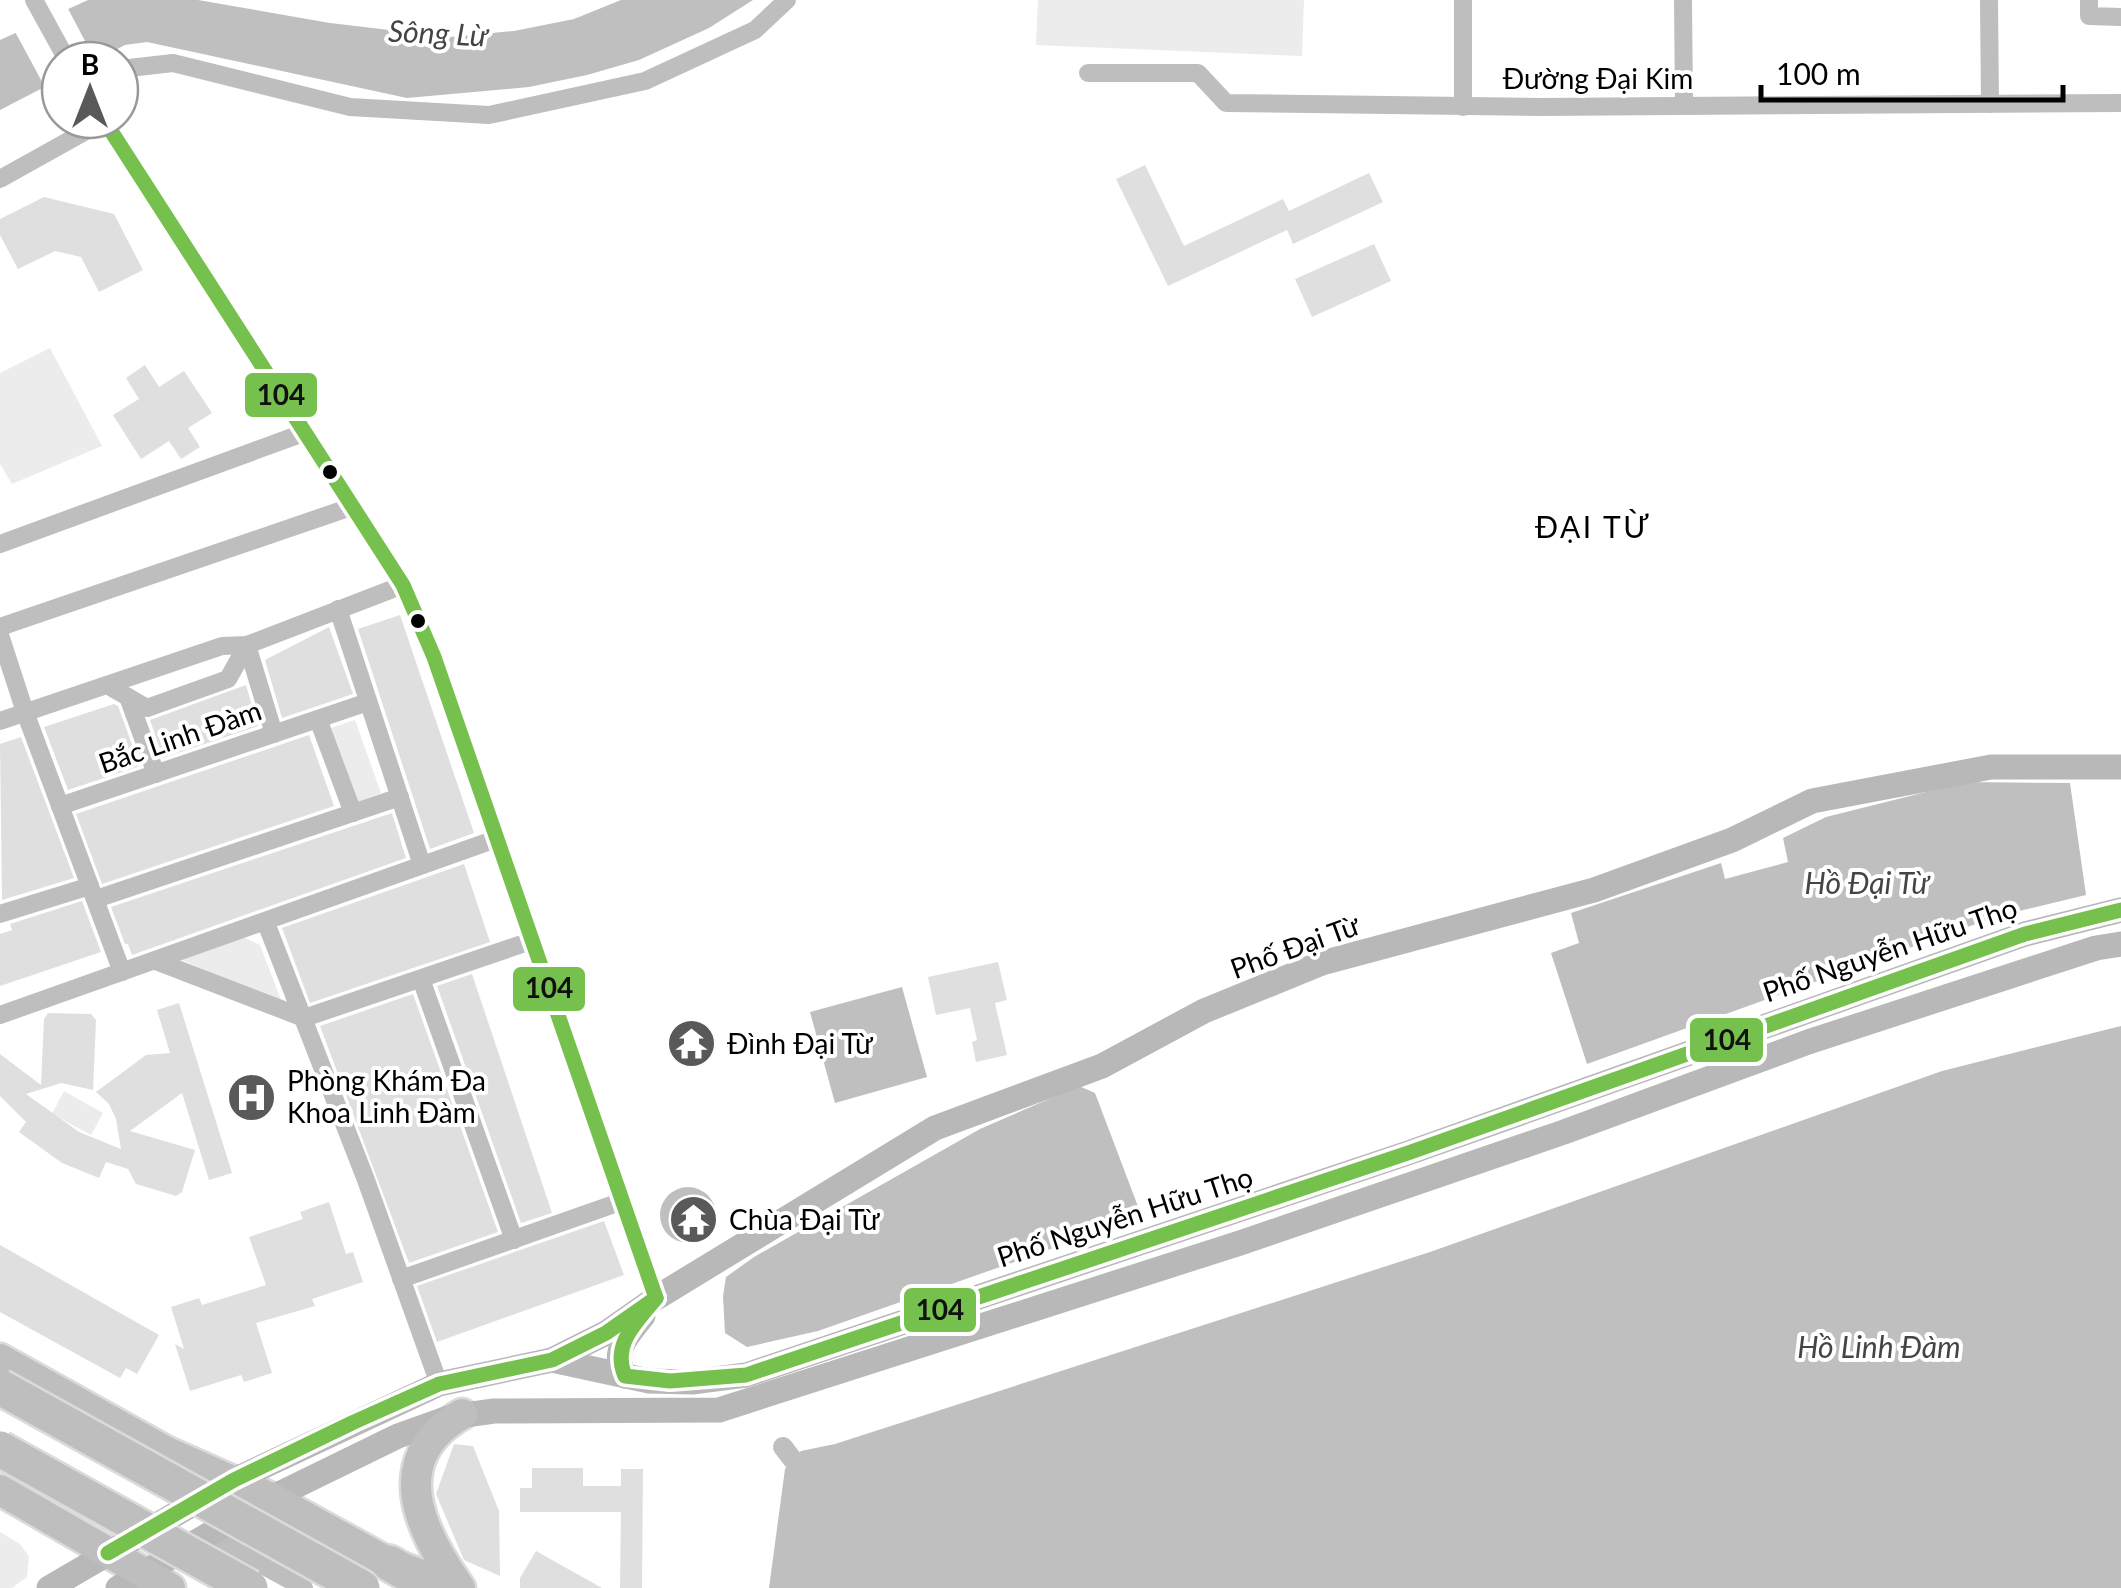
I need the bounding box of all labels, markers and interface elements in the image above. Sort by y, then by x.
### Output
water label: Sông Lừ [387,11,491,53]
north arrow [40,40,140,140]
scale bar [1761,40,2064,102]
text: B [81,47,99,81]
text: 100 m [1776,55,1861,91]
street label: Đường Đại Kim [1503,61,1693,95]
line badge: 104 [243,371,319,419]
text: 104 [257,377,305,411]
unlabelled marker [320,462,340,482]
district label: ĐẠI TỪ [1535,508,1651,544]
unlabelled marker [408,611,428,631]
street label: Bắc Linh Đàm [94,692,266,780]
water label: Hồ Đại Từ [1805,864,1931,900]
street label: Phố Nguyễn Hữu Thọ [1758,890,2021,1009]
street label: Phố Đại Từ [1225,907,1365,985]
line badge: 104 [511,965,587,1013]
text: 104 [525,970,573,1004]
line badge: 104 [1688,1016,1765,1064]
temple icon: Đình Đại Từ [666,1018,718,1070]
text: 104 [1703,1022,1751,1056]
place label: Đình Đại Từ [727,1026,874,1060]
place label: Phòng Khám Đa Khoa Linh Đàm [287,1063,486,1129]
hospital icon: Phòng Khám Đa Khoa Linh Đàm [226,1071,278,1123]
street label: Phố Nguyễn Hữu Thọ [993,1159,1257,1273]
temple icon: Chùa Đại Từ [668,1194,720,1246]
place label: Chùa Đại Từ [729,1202,881,1236]
line badge: 104 [902,1286,978,1334]
text: 104 [916,1292,964,1326]
water label: Hồ Linh Đàm [1797,1328,1961,1364]

